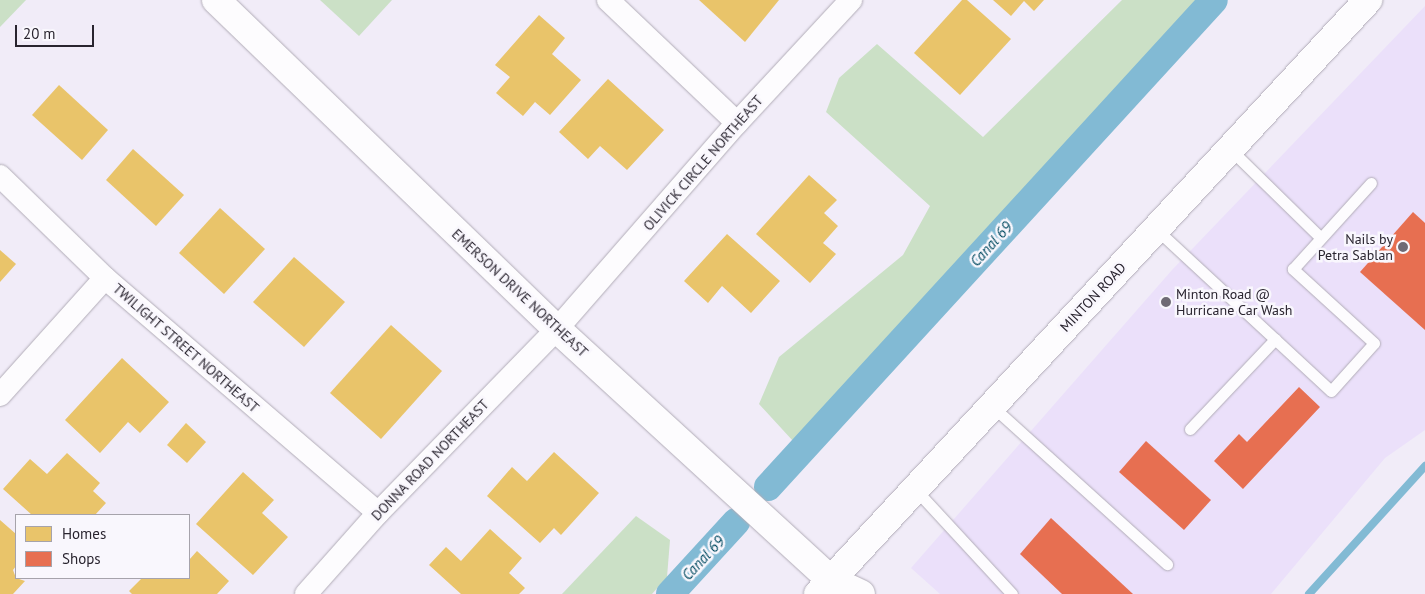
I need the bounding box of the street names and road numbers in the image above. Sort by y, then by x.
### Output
street label: OLIVICK CIRCLE NORTHEAST [640,92,766,234]
street label: EMERSON DRIVE NORTHEAST [448,226,592,360]
street label: MINTON ROAD [1057,259,1129,335]
street label: TWILIGHT STREET NORTHEAST [109,280,263,416]
street label: DONNA ROAD NORTHEAST [368,396,492,524]

